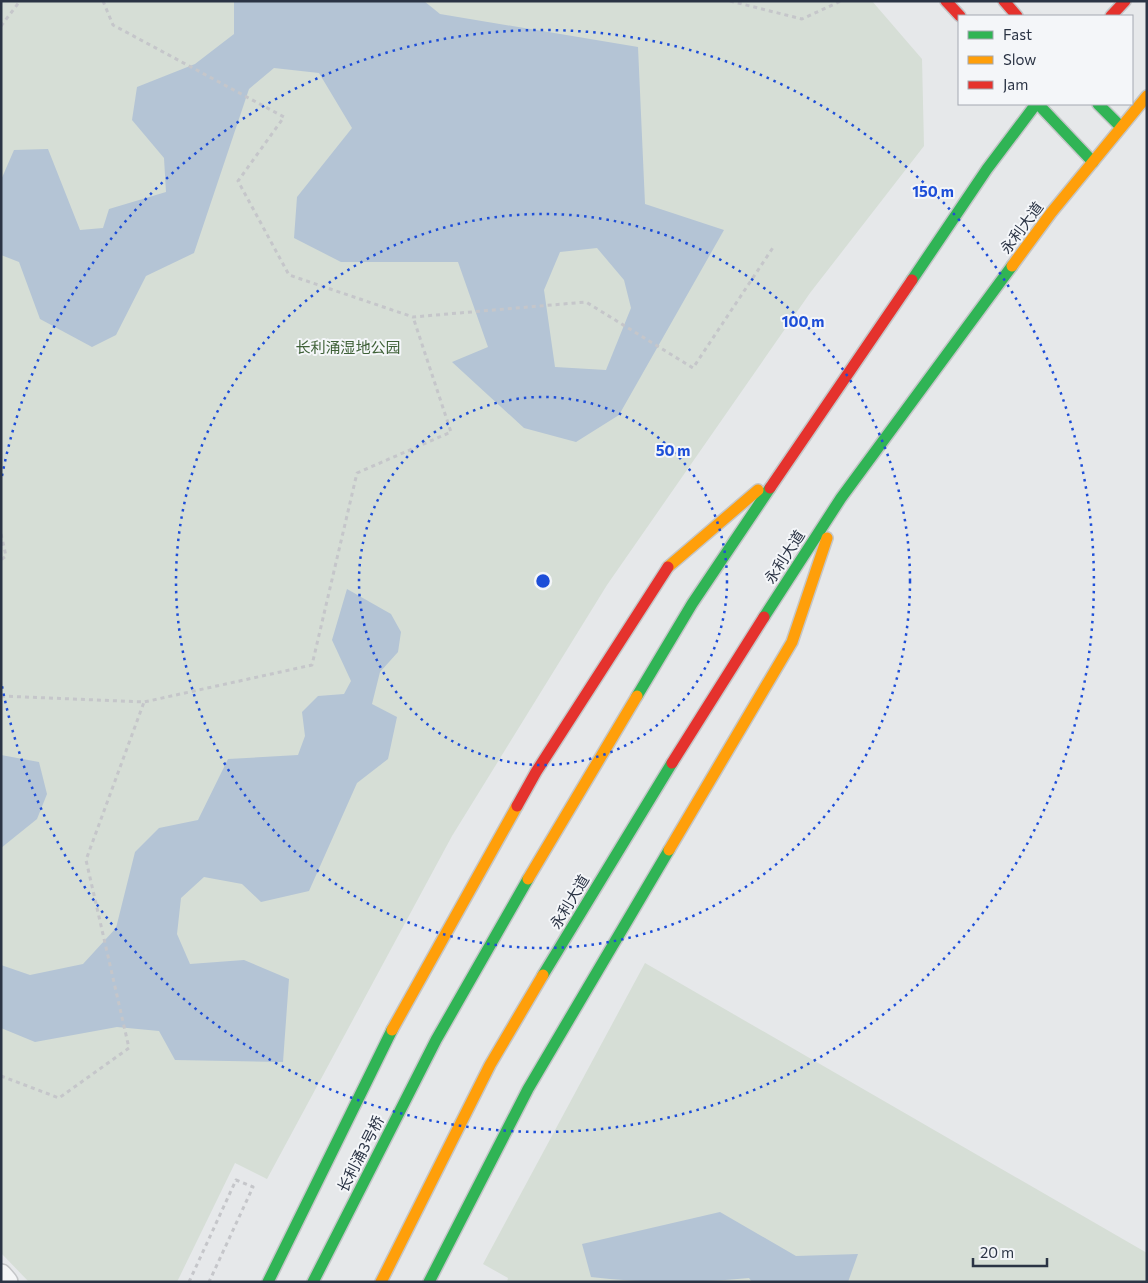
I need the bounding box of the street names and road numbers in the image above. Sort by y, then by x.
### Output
street label: 永利大道 [996,198,1046,257]
street label: 永利大道 [760,526,808,587]
street label: 永利大道 [546,871,592,932]
street label: 长利涌3号桥 [333,1112,387,1195]

